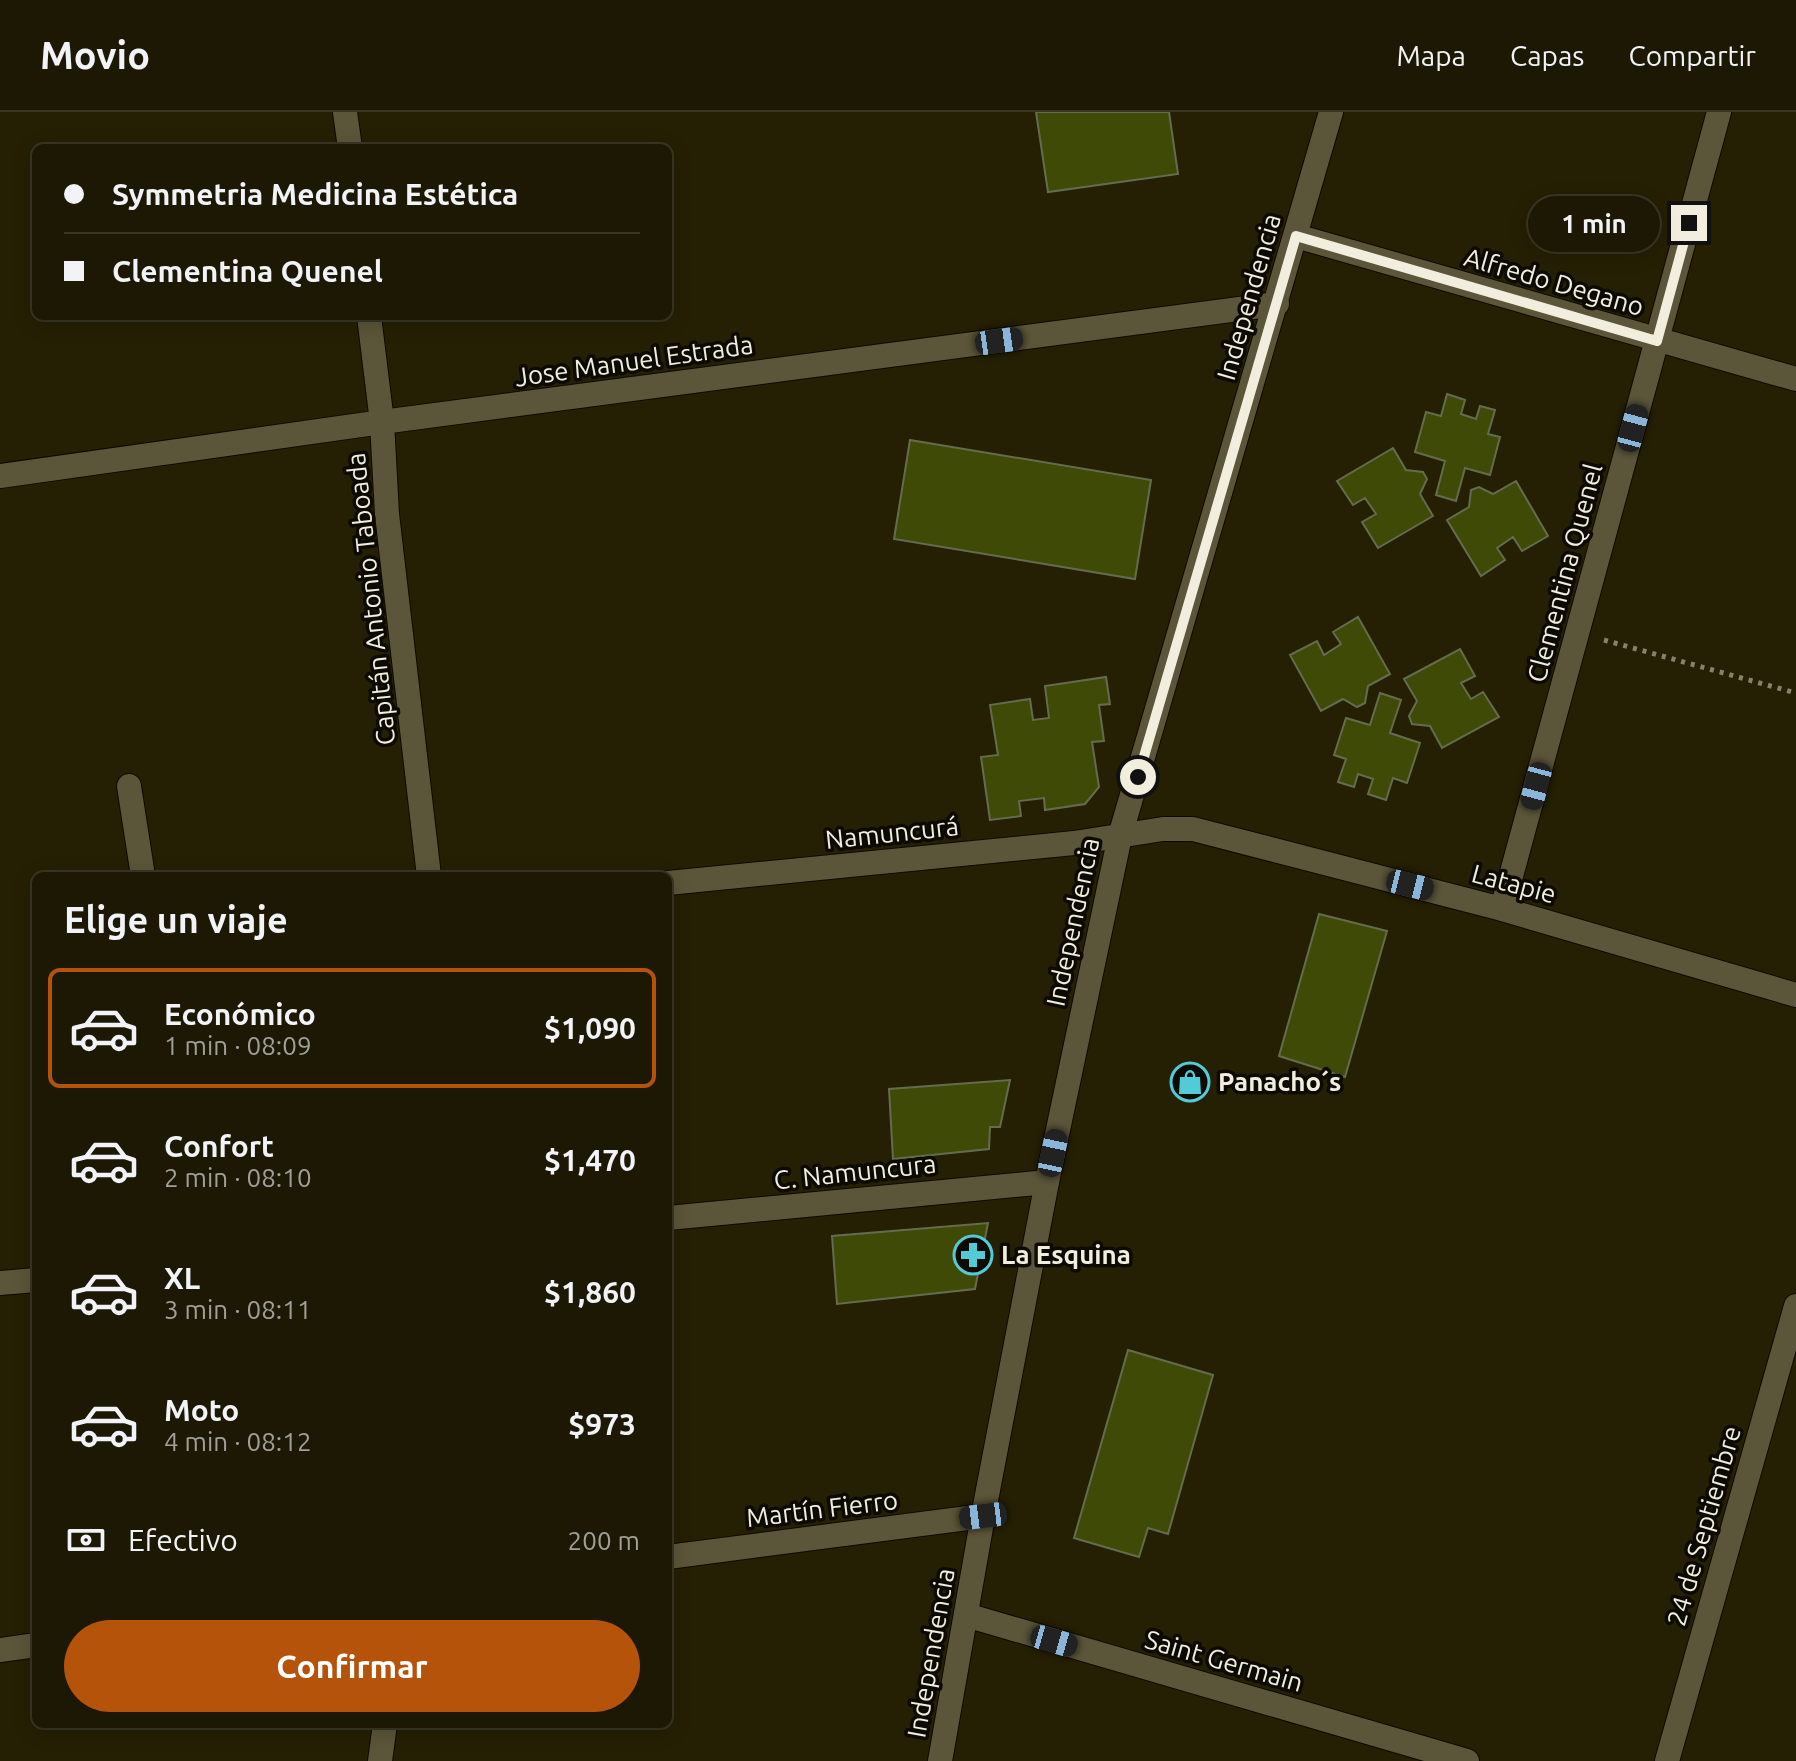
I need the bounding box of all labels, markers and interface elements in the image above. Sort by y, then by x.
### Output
text: Movio [40,34,150,76]
text: Mapa [1396,40,1466,71]
text: Capas [1510,40,1585,71]
text: Compartir [1629,40,1756,71]
text: Symmetria Medicina Estética [112,177,518,211]
callout: 1 min [1529,195,1661,251]
route end [1671,205,1707,241]
text: 1 min [1561,209,1627,238]
street label: Independencia [1211,210,1286,383]
street label: Alfredo Degano [1461,242,1647,321]
text: Clementina Quenel [112,254,383,288]
car [974,326,1024,356]
street label: Jose Manuel Estrada [513,329,755,392]
car [1615,402,1651,454]
street label: Capitán Antonio Taboada [341,451,400,747]
street label: Clementina Quenel [1521,460,1608,685]
route start [1120,759,1156,795]
car [1518,760,1554,812]
street label: Namuncurá [824,811,960,854]
street label: Independencia [1040,835,1105,1009]
street label: Latapie [1469,858,1559,909]
car [1384,868,1436,902]
text: Elige un viaje [64,899,288,940]
icon: car [68,992,140,1064]
text: Económico [164,997,316,1031]
text: $1,090 [544,1011,636,1045]
text: 1 min · 08:09 [164,1031,312,1060]
shop icon: Panacho´s [1169,1061,1211,1103]
place label: Panacho´s [1218,1067,1341,1096]
icon: car [68,1124,140,1196]
car [1036,1127,1070,1179]
text: Confort [164,1129,274,1163]
text: $1,470 [544,1143,636,1177]
street label: C. Namuncura [772,1149,938,1194]
text: 2 min · 08:10 [164,1163,312,1192]
pharmacy icon: La Esquina [952,1234,994,1276]
place label: La Esquina [1001,1240,1131,1269]
icon: car [68,1256,140,1328]
text: XL [164,1261,200,1295]
text: $1,860 [544,1275,636,1309]
text: 3 min · 08:11 [164,1295,312,1324]
icon: car [68,1388,140,1460]
text: Moto [164,1393,239,1427]
text: $973 [568,1407,636,1441]
street label: 24 de Septiembre [1661,1423,1746,1629]
text: 4 min · 08:12 [164,1427,312,1456]
street label: Martín Fierro [745,1485,899,1532]
car [958,1501,1008,1531]
icon: cash [64,1518,108,1562]
text: Efectivo [128,1523,238,1557]
text: 200 m [568,1526,640,1555]
street label: Independencia [901,1566,960,1740]
button: Confirmar [64,1620,640,1712]
car [1028,1623,1080,1659]
street label: Saint Germain [1142,1624,1306,1697]

